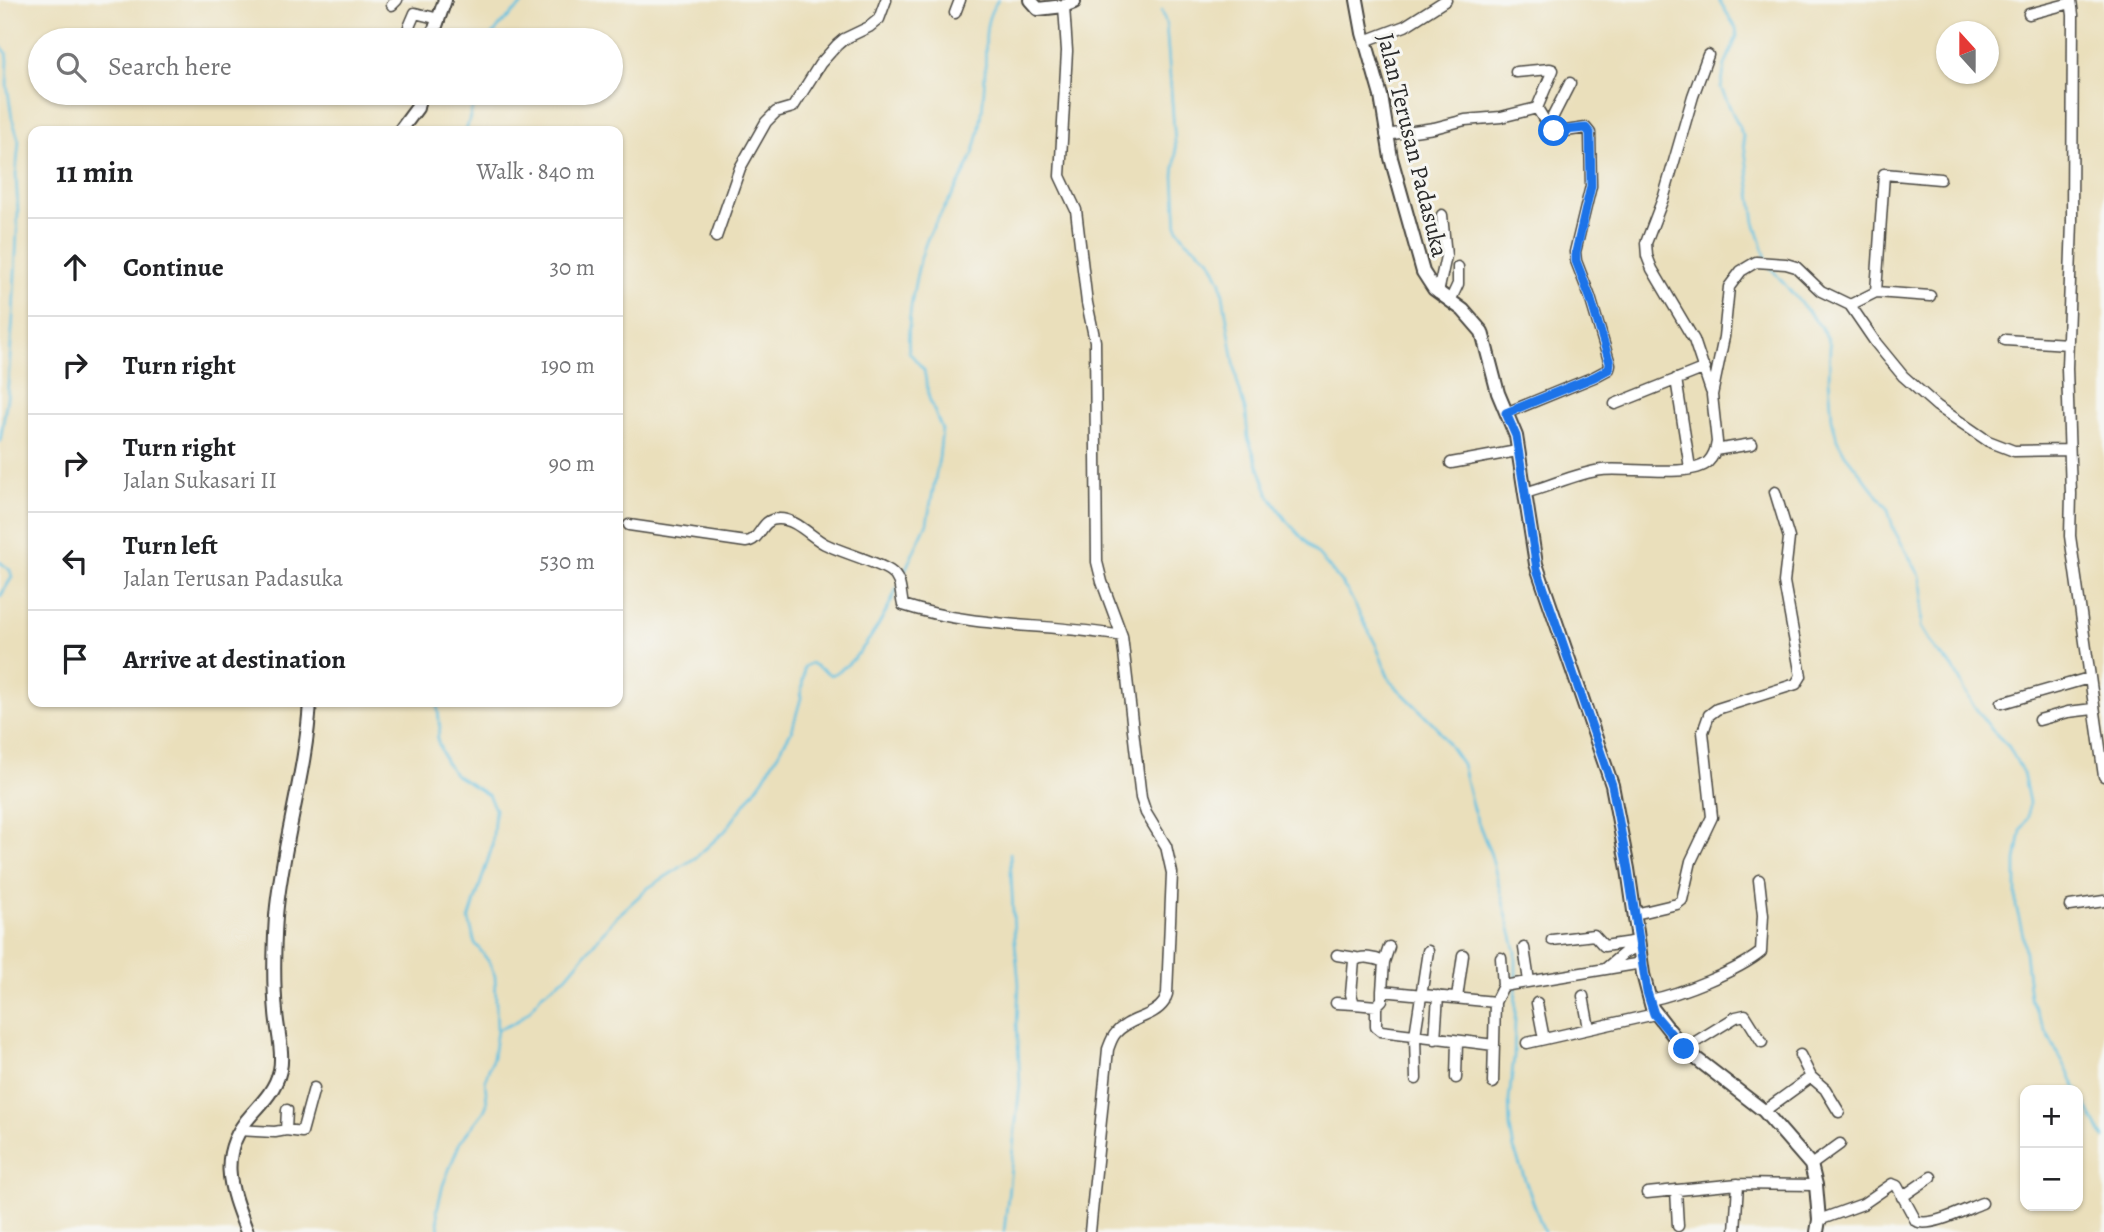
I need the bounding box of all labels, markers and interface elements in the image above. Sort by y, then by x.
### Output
north arrow [1936,21,1999,84]
search box [28,28,623,105]
street label: Jalan Terusan Padasuka [1370,30,1457,261]
icon: search [52,48,90,86]
text: Search here [108,49,232,84]
route start [1538,115,1569,146]
text: 11 min [56,152,133,192]
text: Walk · 840 m [476,156,595,187]
icon: ahead [56,248,94,286]
text: Continue [123,250,224,285]
text: 30 m [549,252,595,283]
icon: right [56,346,94,384]
text: Turn right [123,348,236,383]
text: 190 m [541,350,595,381]
text: Turn right [123,430,236,465]
icon: right [56,444,94,482]
text: 90 m [549,448,595,479]
text: Jalan Sukasari II [123,465,277,496]
text: Turn left [123,528,218,563]
icon: left [56,542,94,580]
text: 530 m [540,546,595,577]
text: Jalan Terusan Padasuka [123,563,343,594]
icon: arrive [56,640,94,678]
text: Arrive at destination [123,642,346,677]
route end [1668,1033,1699,1064]
map controls [2020,1085,2083,1211]
button: + [2020,1085,2083,1148]
button: − [2020,1148,2083,1211]

